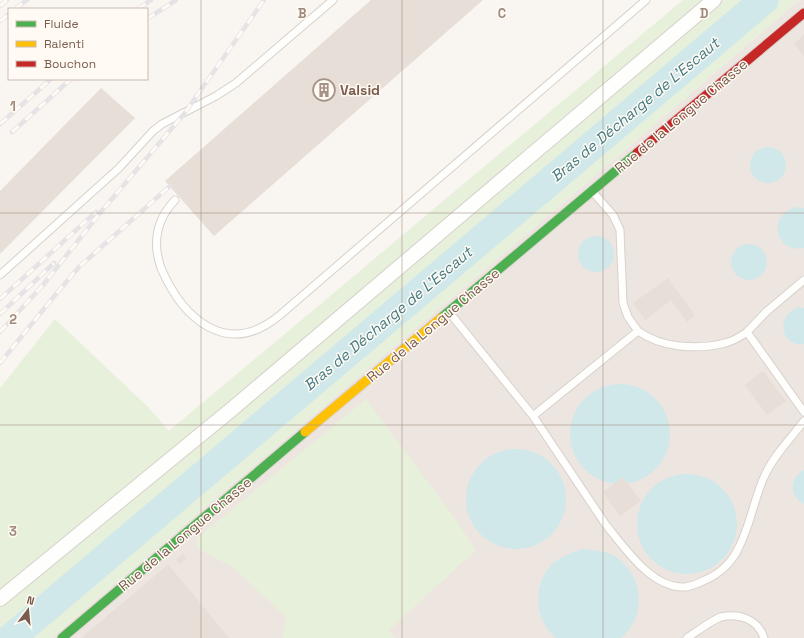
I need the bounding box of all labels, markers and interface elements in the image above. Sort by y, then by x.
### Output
text: B [298,5,307,22]
text: C [498,5,506,22]
text: D [700,5,709,22]
legend [8,8,148,80]
text: Fluide [44,16,79,32]
water label: Bras de Décharge de L'Escaut [547,32,724,186]
text: Ralenti [44,36,84,52]
street label: Rue de la Longue Chasse [611,55,751,177]
text: Bouchon [44,56,96,72]
building icon: Valsid [311,77,337,103]
place label: Valsid [340,81,380,99]
text: 1 [10,98,16,115]
water label: Bras de Décharge de L'Escaut [300,241,477,395]
street label: Rue de la Longue Chasse [363,264,503,386]
text: 2 [9,311,17,328]
street label: Rue de la Longue Chasse [115,473,255,595]
text: 3 [9,523,17,540]
north arrow [8,590,48,630]
text: N [25,593,36,608]

